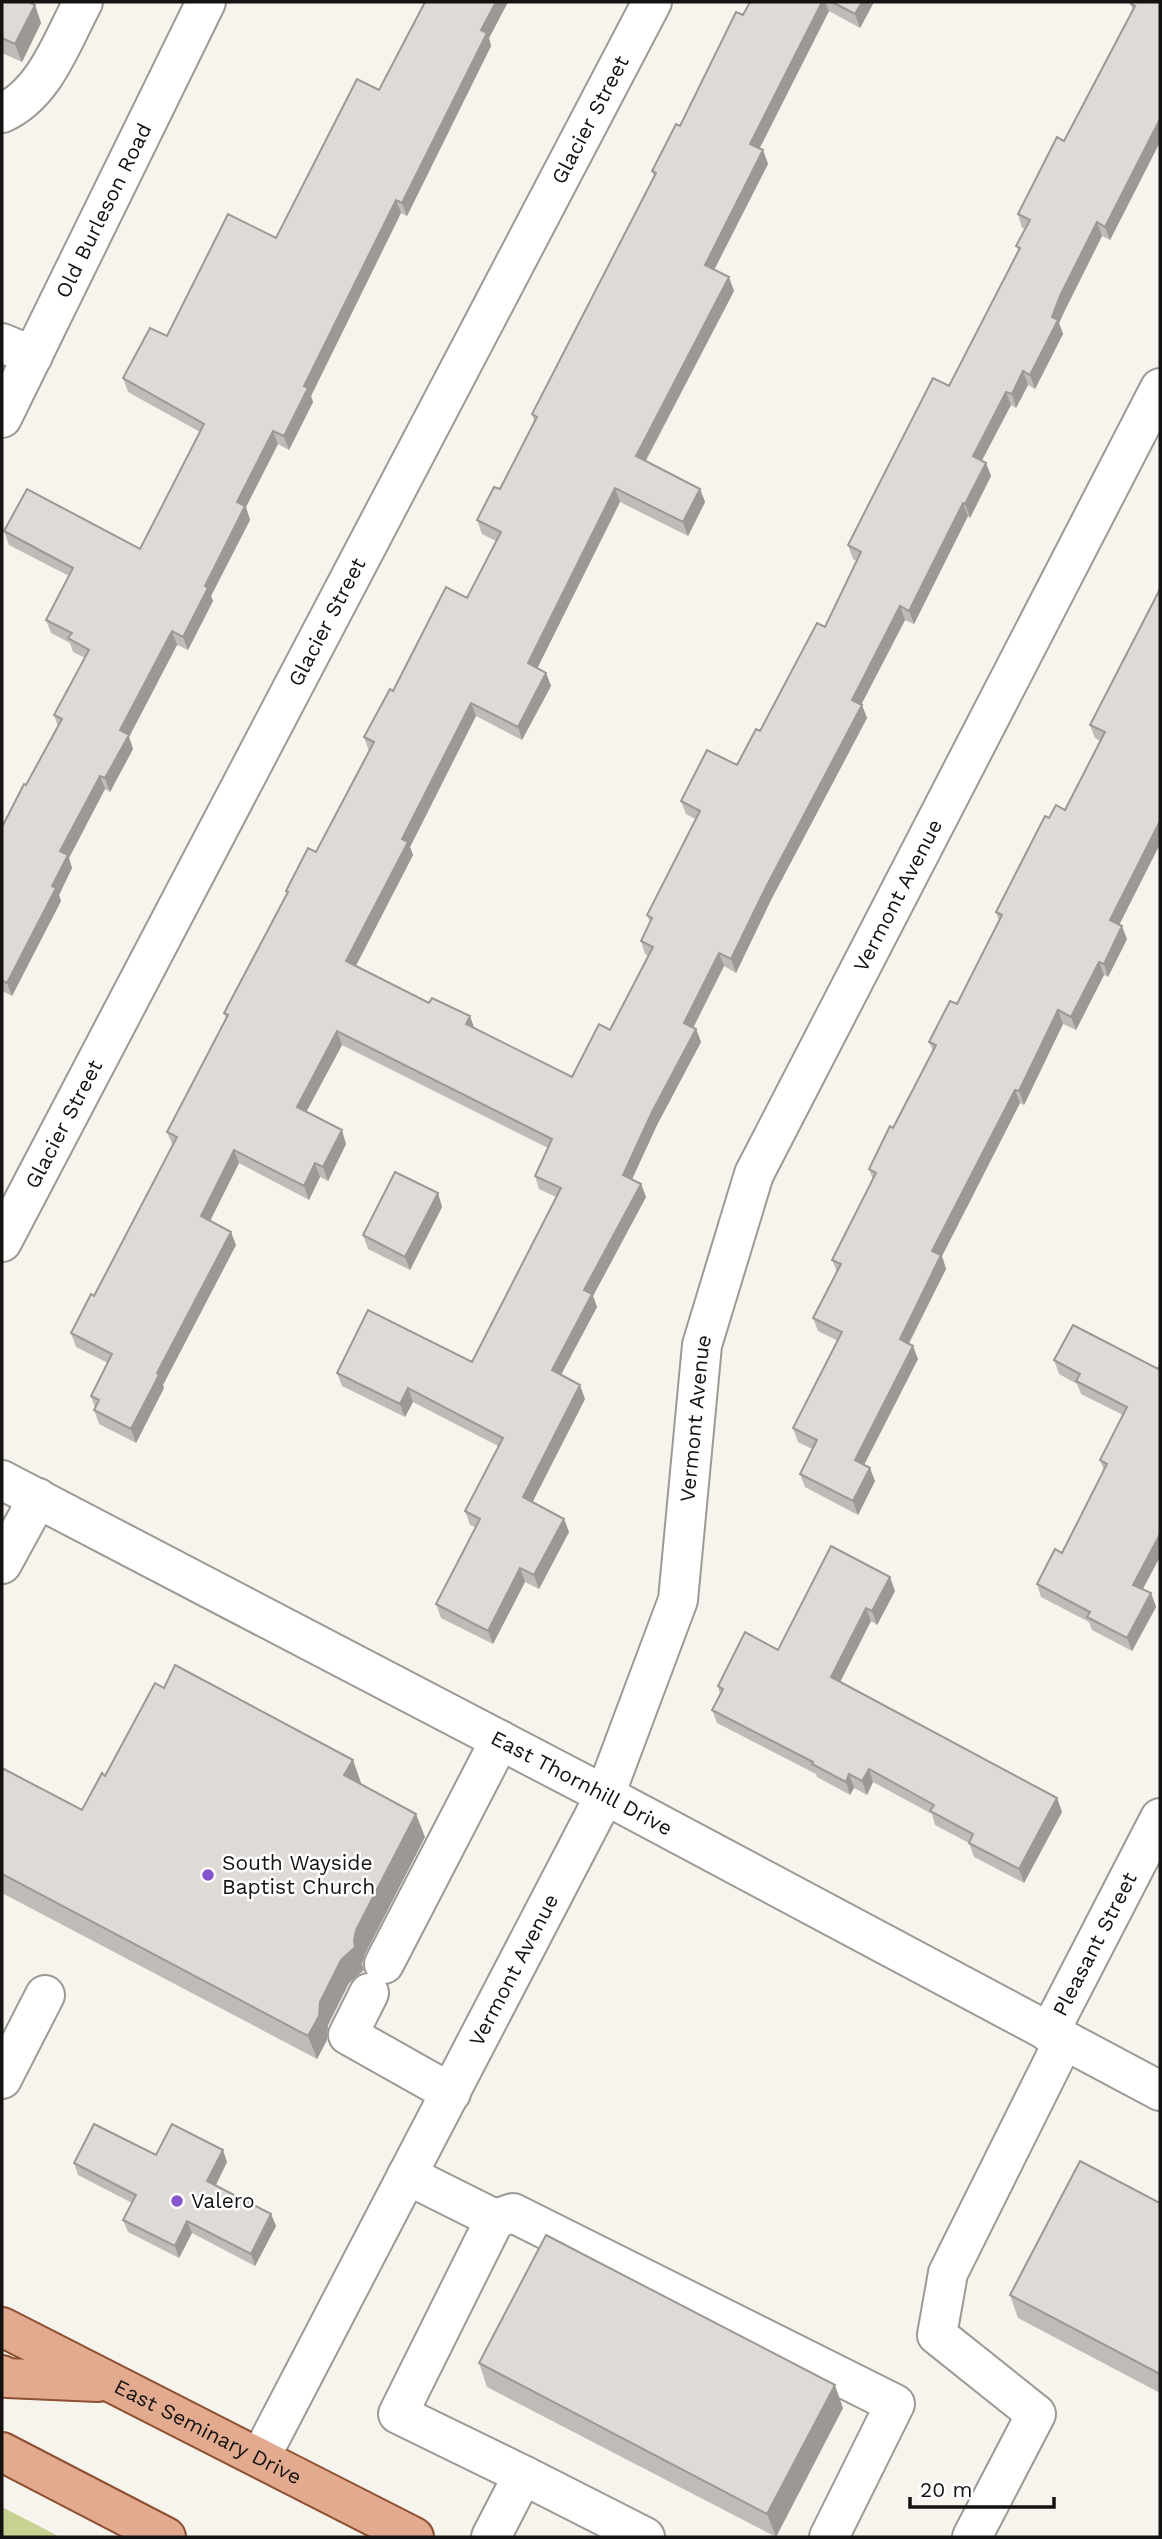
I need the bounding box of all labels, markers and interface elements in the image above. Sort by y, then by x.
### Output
street label: Glacier Street [546,51,634,188]
street label: Old Burleson Road [50,119,157,302]
street label: Glacier Street [283,553,371,690]
street label: Vermont Avenue [848,815,947,976]
street label: Glacier Street [19,1055,107,1192]
street label: Vermont Avenue [674,1331,717,1503]
street label: East Thornhill Drive [487,1725,677,1841]
place label: South Wayside Baptist Church [222,1850,375,1899]
marker: South Wayside Baptist Church [200,1867,216,1883]
street label: Pleasant Street [1047,1868,1142,2020]
street label: Vermont Avenue [464,1889,563,2050]
place label: Valero [191,2188,255,2213]
marker: Valero [169,2193,185,2209]
street label: East Seminary Drive [110,2373,306,2490]
scale bar [910,2466,1054,2510]
text: 20 m [920,2477,972,2502]

